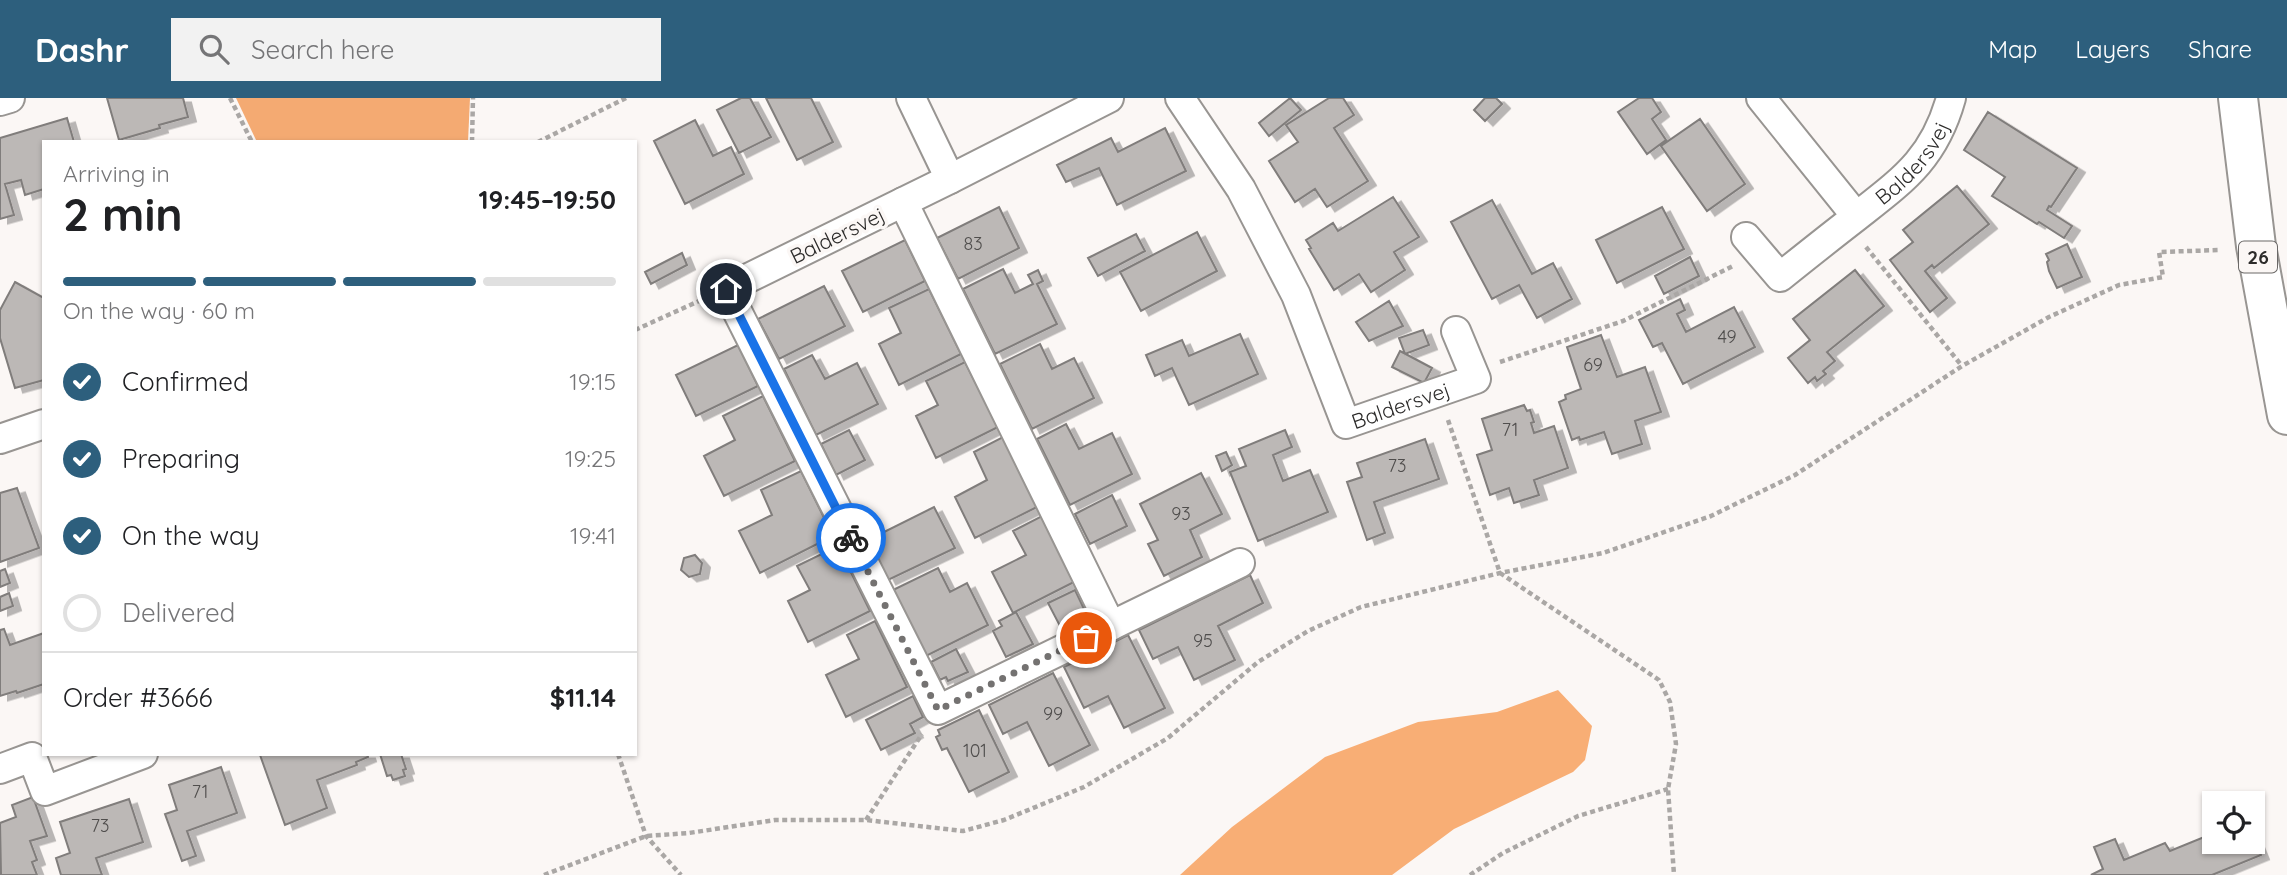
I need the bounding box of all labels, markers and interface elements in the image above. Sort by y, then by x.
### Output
search box [171,18,661,81]
text: Dashr [35,29,129,70]
icon: search [195,30,233,68]
text: Search here [251,33,394,66]
text: Map [1988,34,2037,64]
text: Layers [2075,34,2150,64]
text: Share [2188,34,2252,64]
street label: Baldersvej [1870,118,1954,210]
text: Arriving in [63,159,170,188]
text: 19:45–19:50 [478,183,616,216]
text: 2 min [63,185,183,243]
street label: Baldersvej [785,201,889,269]
house number: 83 [963,232,983,255]
road number: 26 [2239,242,2277,272]
pin [696,259,756,319]
icon: home [707,270,745,308]
text: On the way · 60 m [63,296,255,325]
house number: 49 [1717,325,1737,348]
house number: 69 [1583,353,1603,376]
icon: check [63,363,101,401]
text: Confirmed [122,365,249,398]
text: 19:15 [569,367,616,396]
street label: Baldersvej [1348,376,1453,434]
house number: 71 [1502,418,1518,441]
icon: check [63,440,101,478]
text: Preparing [122,442,240,475]
text: 19:25 [565,444,616,473]
house number: 73 [1388,454,1406,477]
house number: 93 [1171,502,1191,525]
courier [816,503,886,573]
icon: check [63,517,101,555]
text: On the way [122,519,260,552]
icon: bike [832,519,870,557]
text: 19:41 [570,521,616,550]
text: Delivered [122,596,235,629]
pin [1056,608,1116,668]
icon: bag [1067,619,1105,657]
house number: 95 [1193,629,1213,652]
text: Order #3666 [63,681,213,714]
text: $11.14 [550,681,616,714]
house number: 99 [1043,702,1063,725]
house number: 101 [963,739,987,762]
house number: 71 [192,780,208,803]
map controls [2202,791,2265,854]
button: locate [2202,791,2265,854]
house number: 73 [91,814,109,837]

